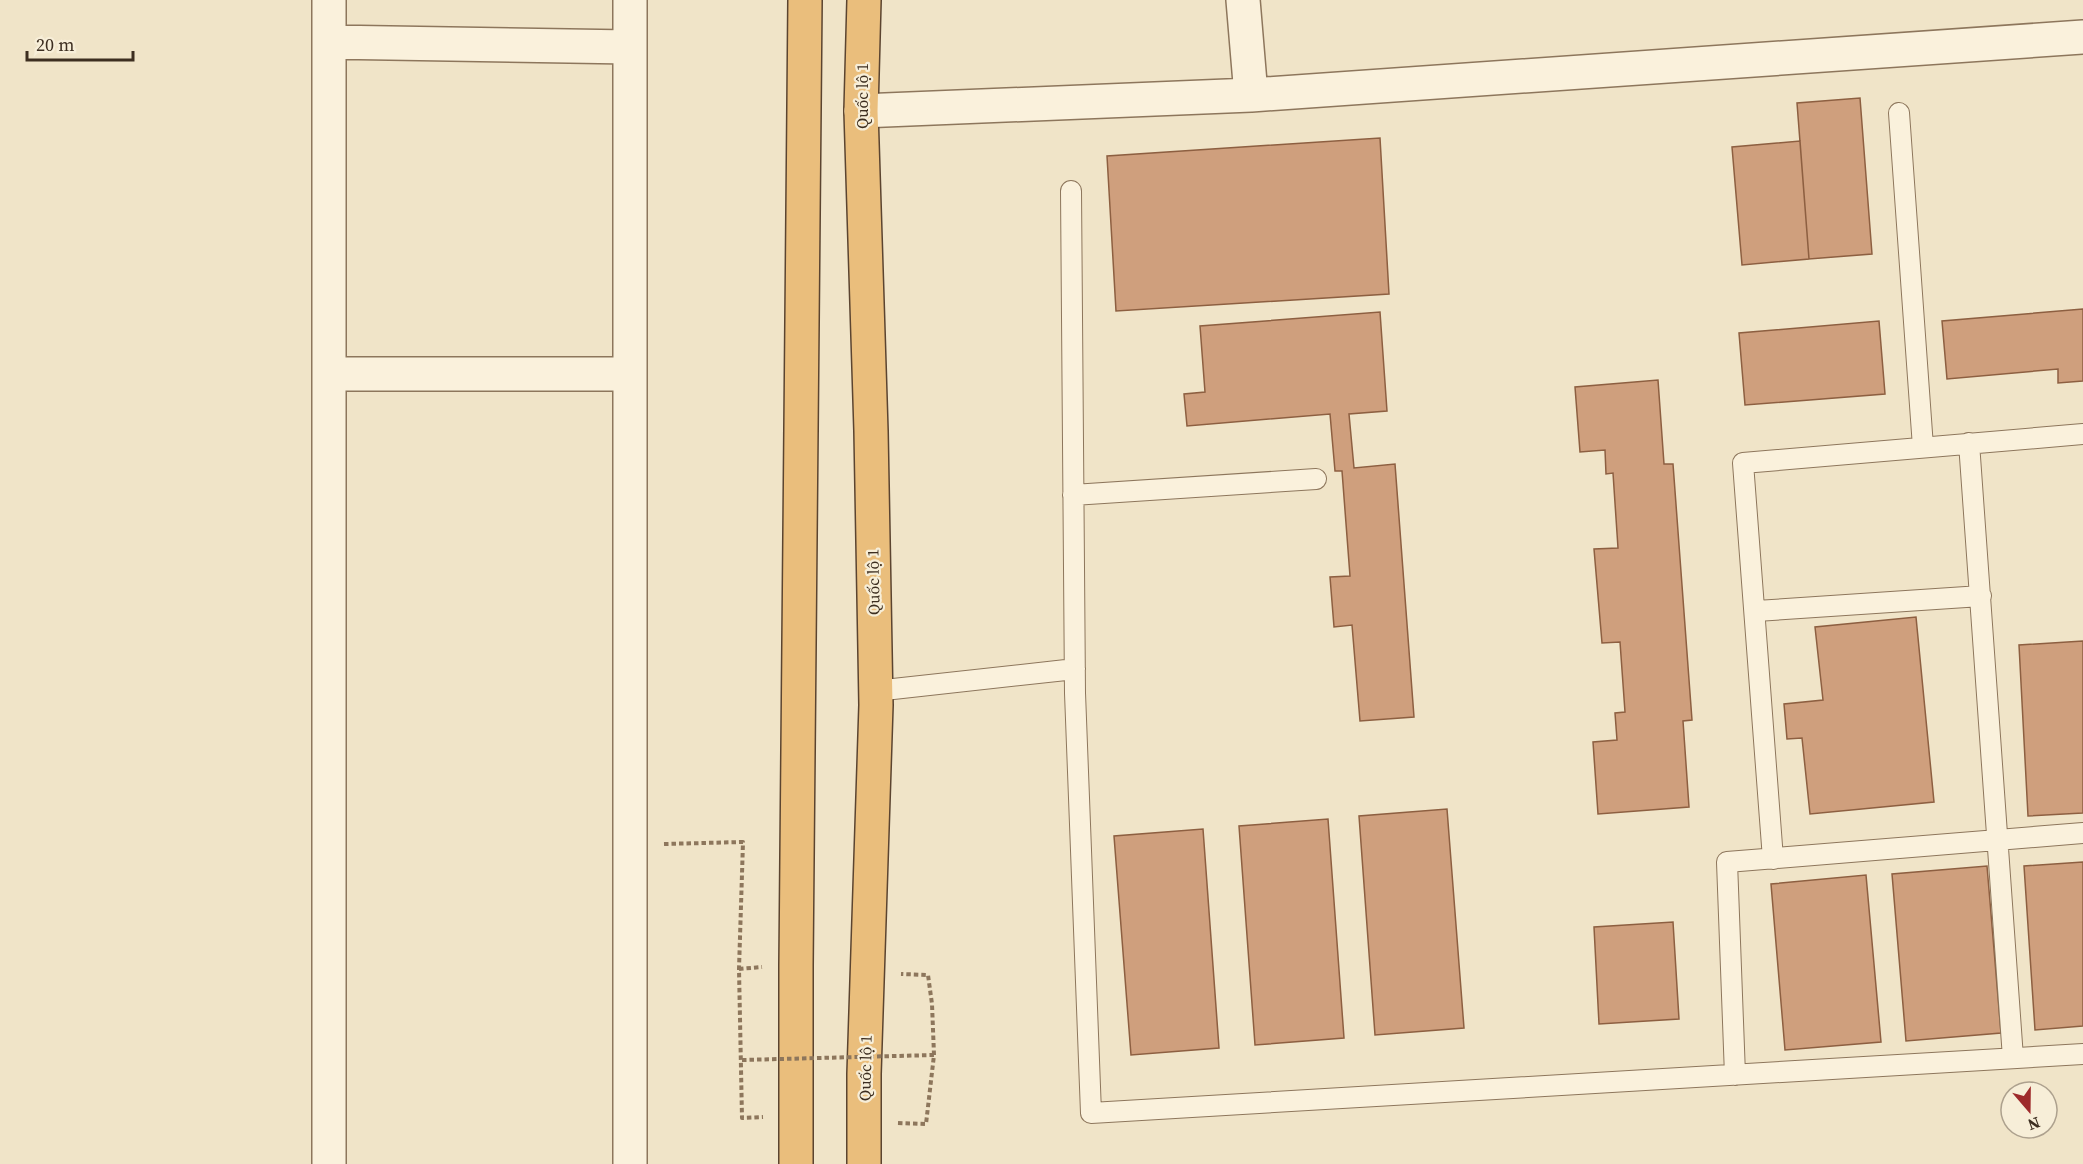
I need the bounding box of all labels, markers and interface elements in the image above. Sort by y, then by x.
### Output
scale bar [27,24,134,62]
text: 20 m [36,32,74,57]
street label: Quốc lộ 1 [851,63,873,129]
street label: Quốc lộ 1 [861,549,885,615]
street label: Quốc lộ 1 [853,1035,877,1101]
north arrow [1999,1080,2059,1140]
text: N [2025,1112,2043,1137]

